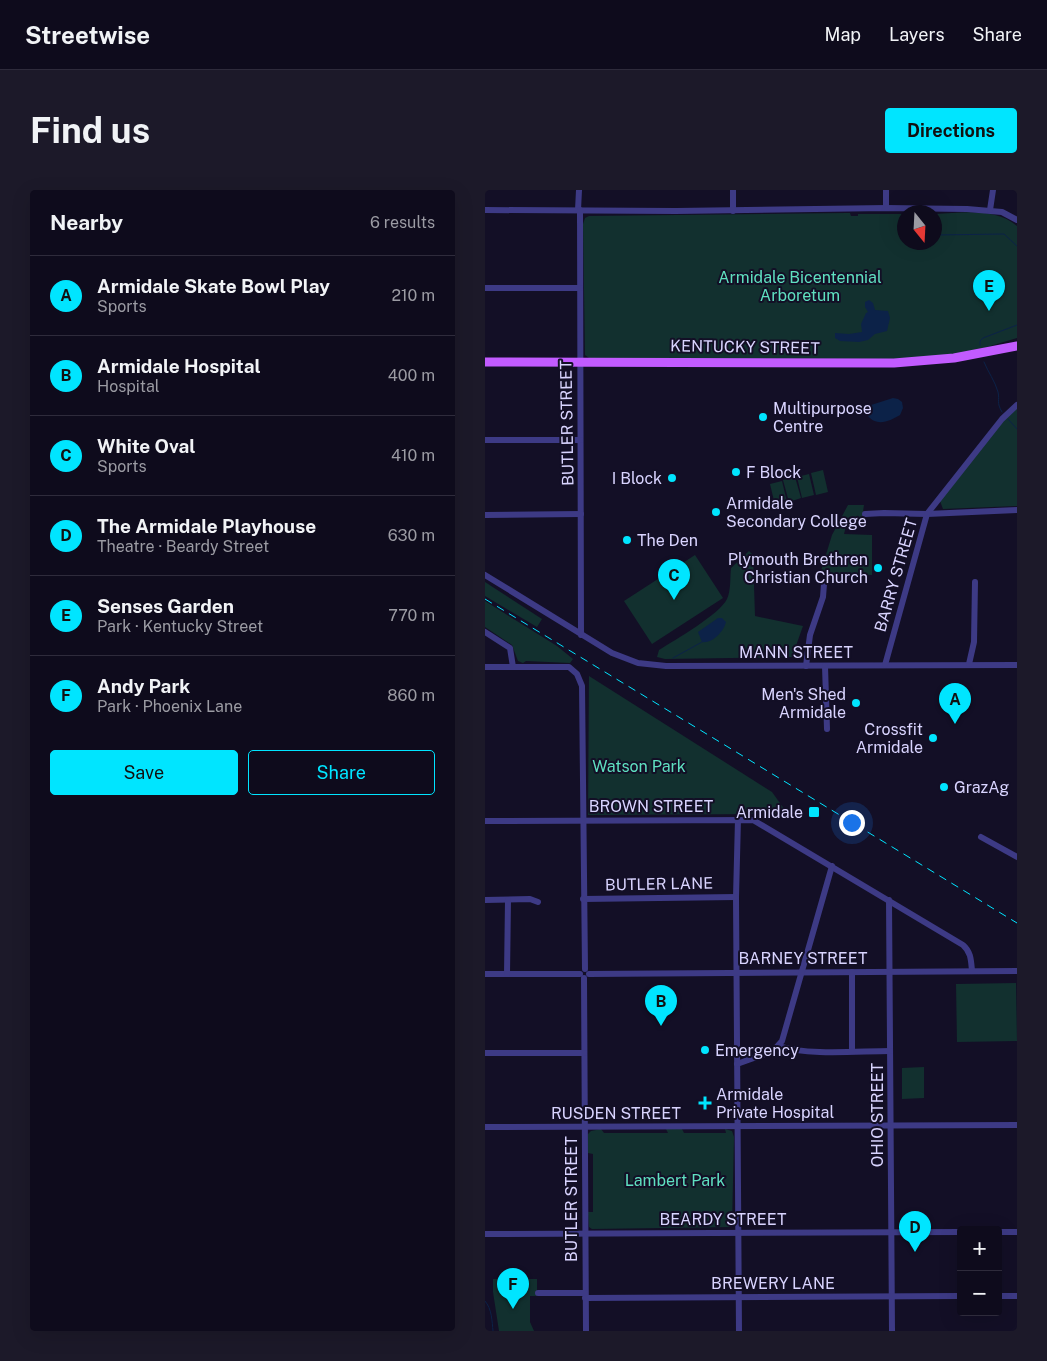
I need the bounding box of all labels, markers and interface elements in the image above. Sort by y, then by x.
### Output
text: Streetwise [25,21,150,49]
text: Map [825,24,861,45]
text: Layers [889,24,945,45]
text: Share [973,24,1022,45]
button: Directions [885,108,1017,153]
text: Find us [30,110,150,151]
north arrow [897,205,942,250]
text: Nearby [50,210,123,235]
text: 6 results [370,213,435,232]
park label: Armidale Bicentennial Arboretum [718,268,882,305]
pin: E [973,270,1005,311]
text: Armidale Skate Bowl Play [97,275,330,297]
text: A [60,286,72,305]
text: 210 m [391,286,435,305]
text: Sports [97,297,147,316]
street label: KENTUCKY STREET [670,336,820,358]
text: Armidale Hospital [97,355,261,377]
street label: BUTLER STREET [556,359,578,486]
text: B [61,366,71,385]
text: 400 m [388,366,435,385]
text: Hospital [97,377,160,396]
place label: Multipurpose Centre [773,399,872,436]
marker: Multipurpose Centre [757,411,769,423]
text: White Oval [97,435,196,457]
text: C [60,446,72,465]
text: 410 m [391,446,435,465]
text: Sports [97,457,147,476]
place label: F Block [746,463,801,482]
marker: F Block [730,466,742,478]
place label: I Block [612,469,662,488]
marker: I Block [666,472,678,484]
place label: Armidale Secondary College [726,494,867,531]
marker: Armidale Secondary College [710,506,722,518]
text: The Armidale Playhouse [97,515,316,537]
street label: BARRY STREET [871,515,921,634]
text: D [60,526,72,545]
text: 630 m [388,526,435,545]
place label: The Den [637,531,698,550]
marker: The Den [621,534,633,546]
text: Theatre · Beardy Street [97,537,269,556]
place label: Plymouth Brethren Christian Church [728,550,868,587]
pin: C [658,559,690,600]
marker: Plymouth Brethren Christian Church [872,562,884,574]
text: Senses Garden [97,595,234,617]
text: E [61,606,71,625]
text: 770 m [388,606,435,625]
text: Park · Kentucky Street [97,617,263,636]
street label: MANN STREET [739,643,854,662]
text: Andy Park [97,675,190,697]
pin: A [939,683,971,724]
place label: Men's Shed Armidale [761,685,846,722]
text: F [61,686,71,705]
text: 860 m [387,686,435,705]
text: Park · Phoenix Lane [97,697,242,716]
marker: Men's Shed Armidale [850,697,862,709]
place label: Crossfit Armidale [856,720,923,757]
marker: Crossfit Armidale [927,732,939,744]
button: Save [50,750,238,795]
button: Share [248,750,435,795]
park label: Watson Park [592,757,686,776]
place label: GrazAg [954,778,1009,797]
marker: GrazAg [938,781,950,793]
street label: BROWN STREET [589,797,714,816]
place label: Armidale [736,803,803,822]
marker: Armidale [807,805,821,819]
your location [839,810,865,836]
street label: BUTLER LANE [605,874,713,894]
street label: BARNEY STREET [738,949,868,968]
pin: B [645,985,677,1026]
place label: Emergency [715,1041,799,1060]
marker: Emergency [699,1044,711,1056]
street label: OHIO STREET [868,1062,887,1167]
place label: Armidale Private Hospital [716,1085,834,1122]
marker: Armidale Private Hospital [698,1096,712,1110]
street label: RUSDEN STREET [551,1104,681,1123]
street label: BUTLER STREET [562,1136,581,1262]
park label: Lambert Park [625,1171,725,1190]
street label: BEARDY STREET [659,1210,787,1229]
pin: D [899,1211,931,1252]
map controls [957,1226,1002,1316]
button: + [957,1226,1002,1271]
pin: F [497,1268,529,1309]
button: − [957,1271,1002,1316]
street label: BREWERY LANE [711,1274,835,1293]

